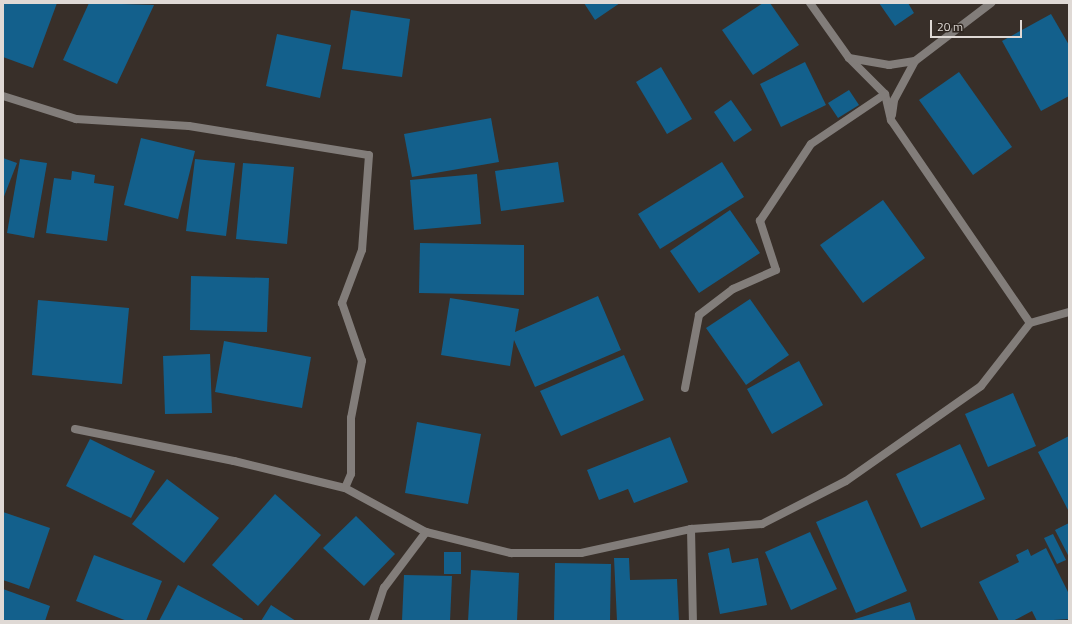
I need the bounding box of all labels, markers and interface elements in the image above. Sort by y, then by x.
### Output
scale bar [932,12,1024,38]
text: 20 m [937,17,963,36]

